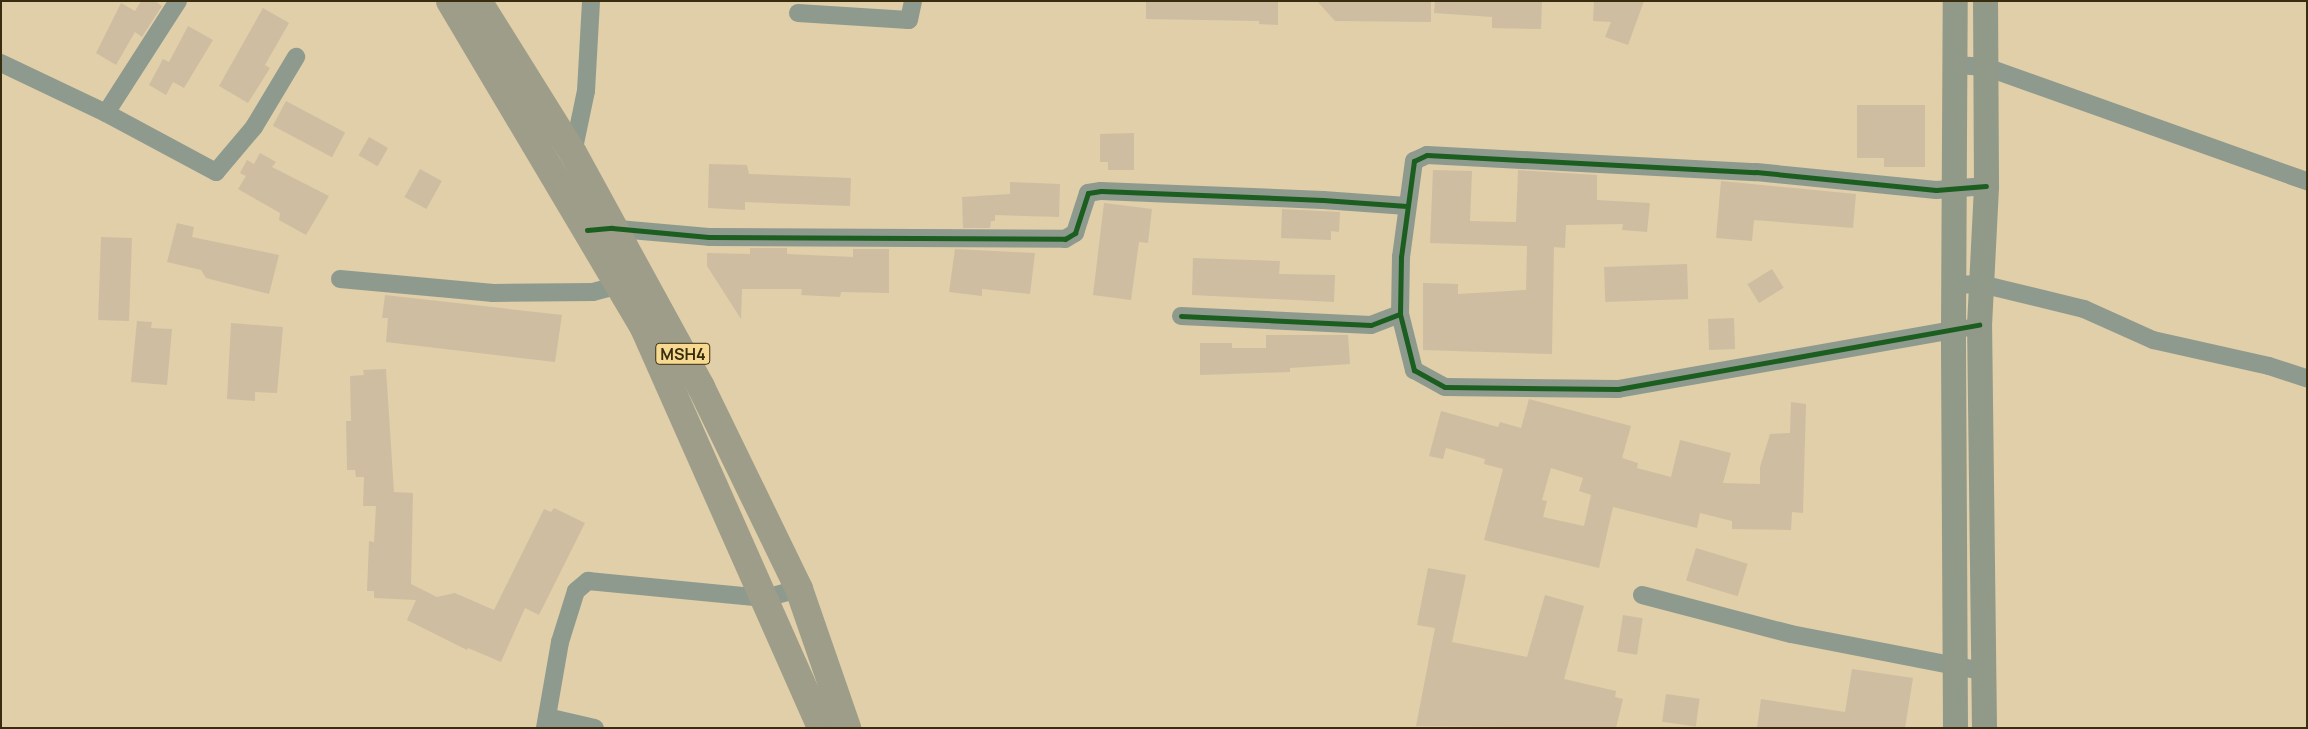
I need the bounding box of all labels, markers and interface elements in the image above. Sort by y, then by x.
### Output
road number: MSH4 [654,340,712,368]

